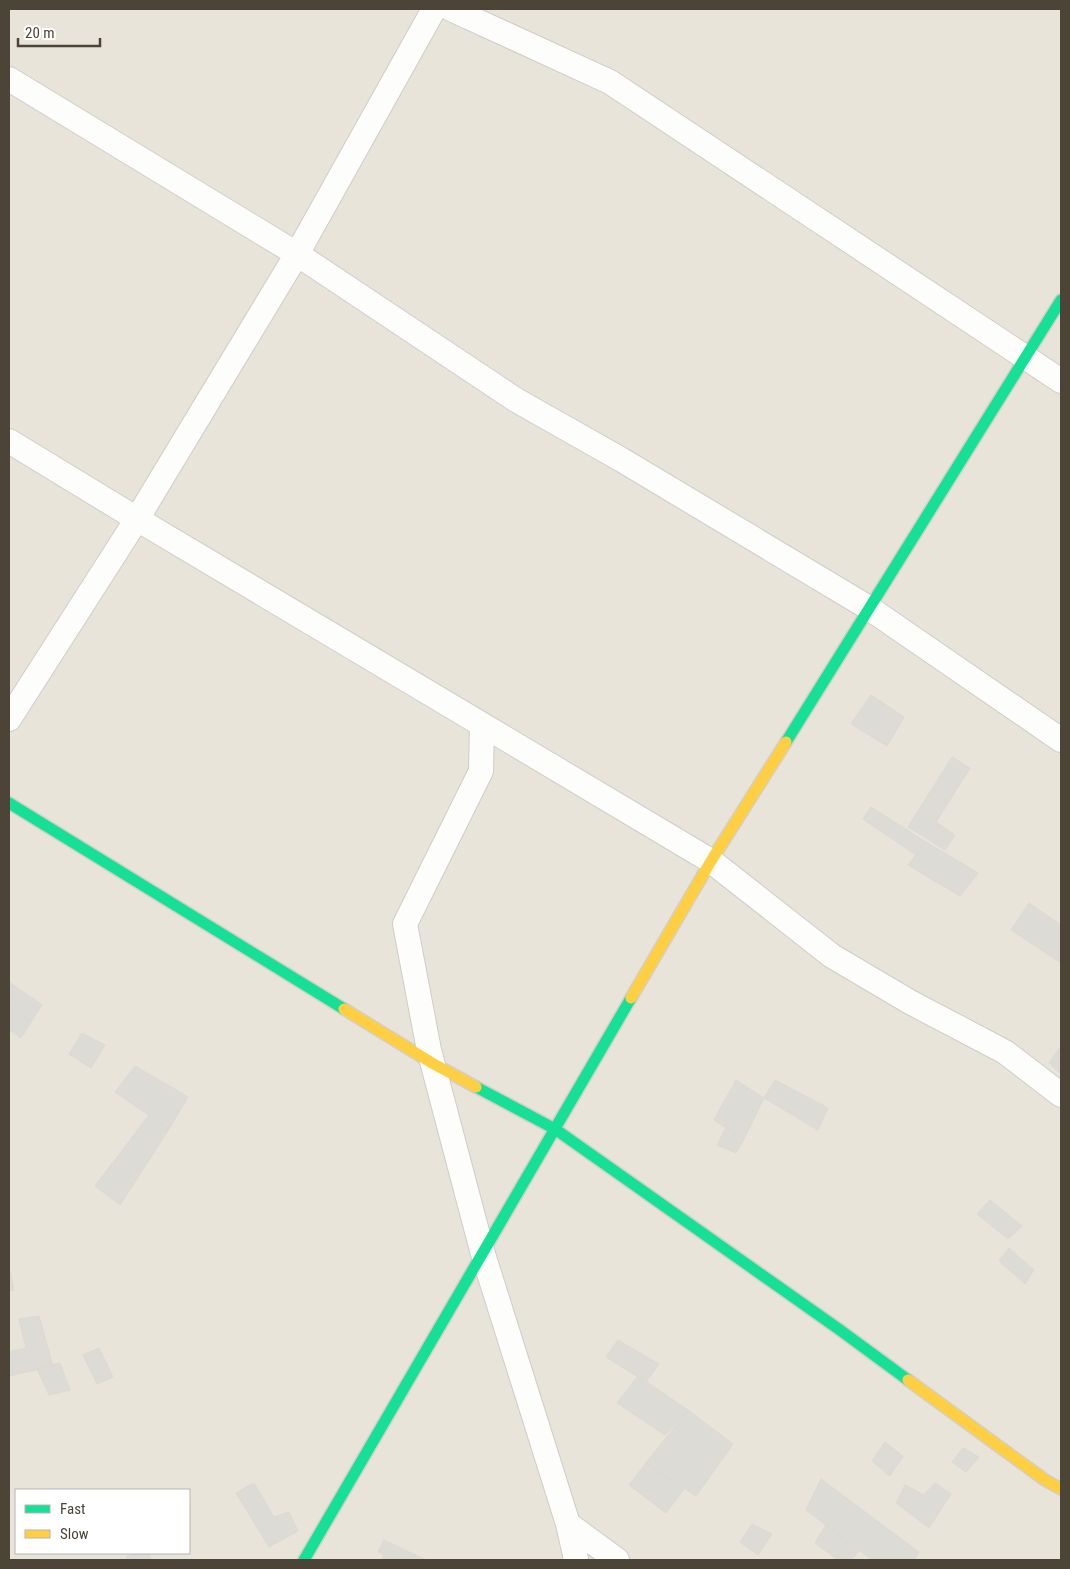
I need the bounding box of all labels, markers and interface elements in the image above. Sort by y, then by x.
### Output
scale bar [18,15,100,47]
text: 20 m [25,24,55,42]
legend [15,1489,190,1554]
text: Fast [60,1500,85,1518]
text: Slow [60,1525,89,1543]

